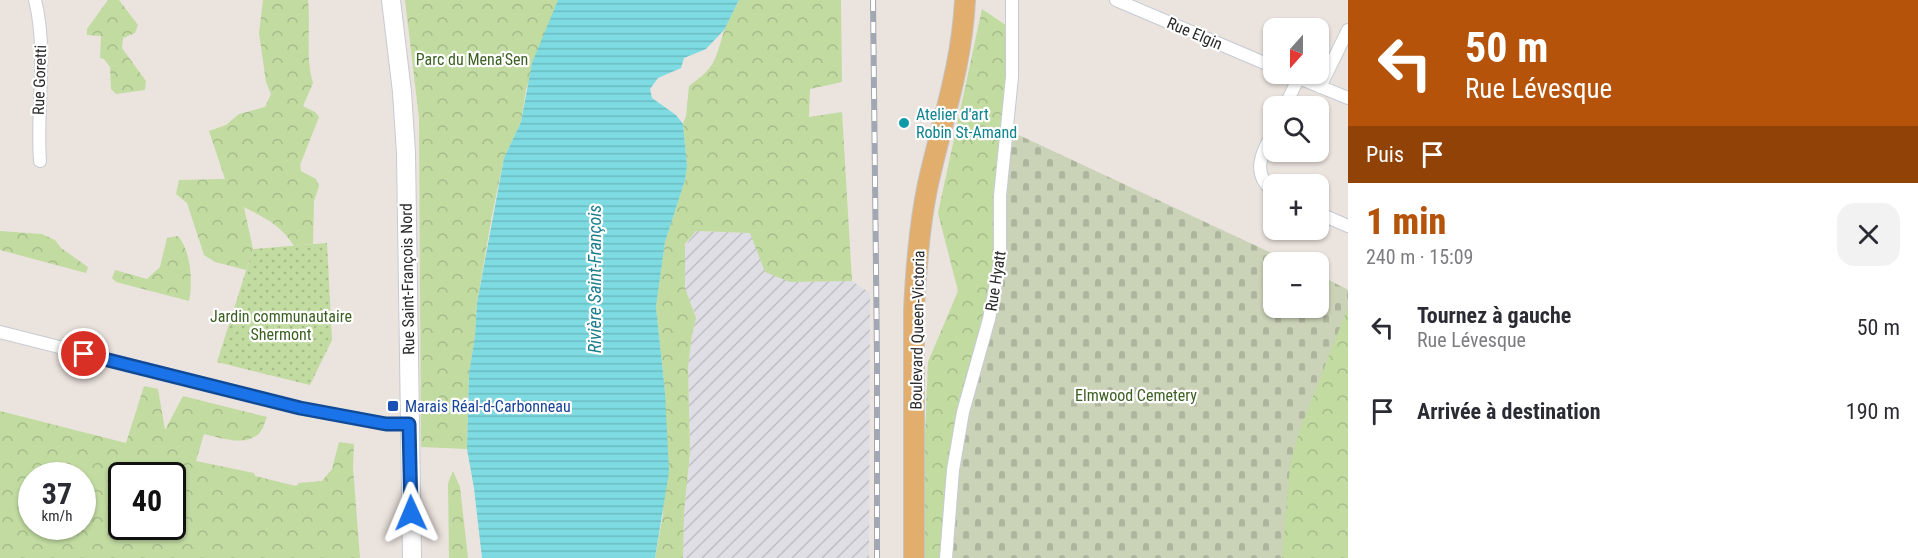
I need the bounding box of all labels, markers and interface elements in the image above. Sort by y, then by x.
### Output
street label: Rue Elgin [1164,13,1225,54]
north arrow [1263,18,1329,84]
map controls [1263,18,1329,318]
text: 50 m [1465,23,1548,72]
icon: left [1366,24,1444,102]
street label: Rue Goretti [29,45,50,115]
park label: Parc du Mena'Sen [416,50,528,69]
text: Rue Lévesque [1465,73,1612,105]
button: search [1263,96,1329,162]
place label: Atelier d'art Robin St-Amand [916,105,1017,142]
marker: Atelier d'art Robin St-Amand [897,116,911,130]
icon: arrive [1416,138,1449,171]
text: Puis [1366,142,1404,167]
button: + [1263,174,1329,240]
text: 1 min [1366,201,1446,243]
street label: Rue Saint-François Nord [397,203,418,355]
button: close [1837,203,1900,266]
water label: Rivière Saint-François [584,205,605,353]
text: 240 m · 15:09 [1366,245,1473,269]
street label: Rue Hyatt [981,249,1010,313]
street label: Boulevard Queen-Victoria [907,250,928,410]
button: − [1263,252,1329,318]
text: Tournez à gauche [1417,303,1571,328]
park label: Jardin communautaire Shermont [210,307,352,344]
icon: left [1366,311,1399,344]
text: 50 m [1857,315,1900,340]
pin [58,328,109,379]
text: Rue Lévesque [1417,328,1526,352]
icon: arrive [67,337,100,370]
park label: Elmwood Cemetery [1075,386,1197,405]
icon: arrive [1366,395,1399,428]
place label: Marais Réal-d-Carbonneau [405,397,571,416]
marker: Marais Réal-d-Carbonneau [386,399,400,413]
text: Arrivée à destination [1417,399,1601,424]
text: 190 m [1846,399,1900,424]
speed limit sign: 40 [108,462,186,540]
text: 37 [42,476,72,511]
position arrow [379,481,443,545]
text: km/h [42,507,72,525]

